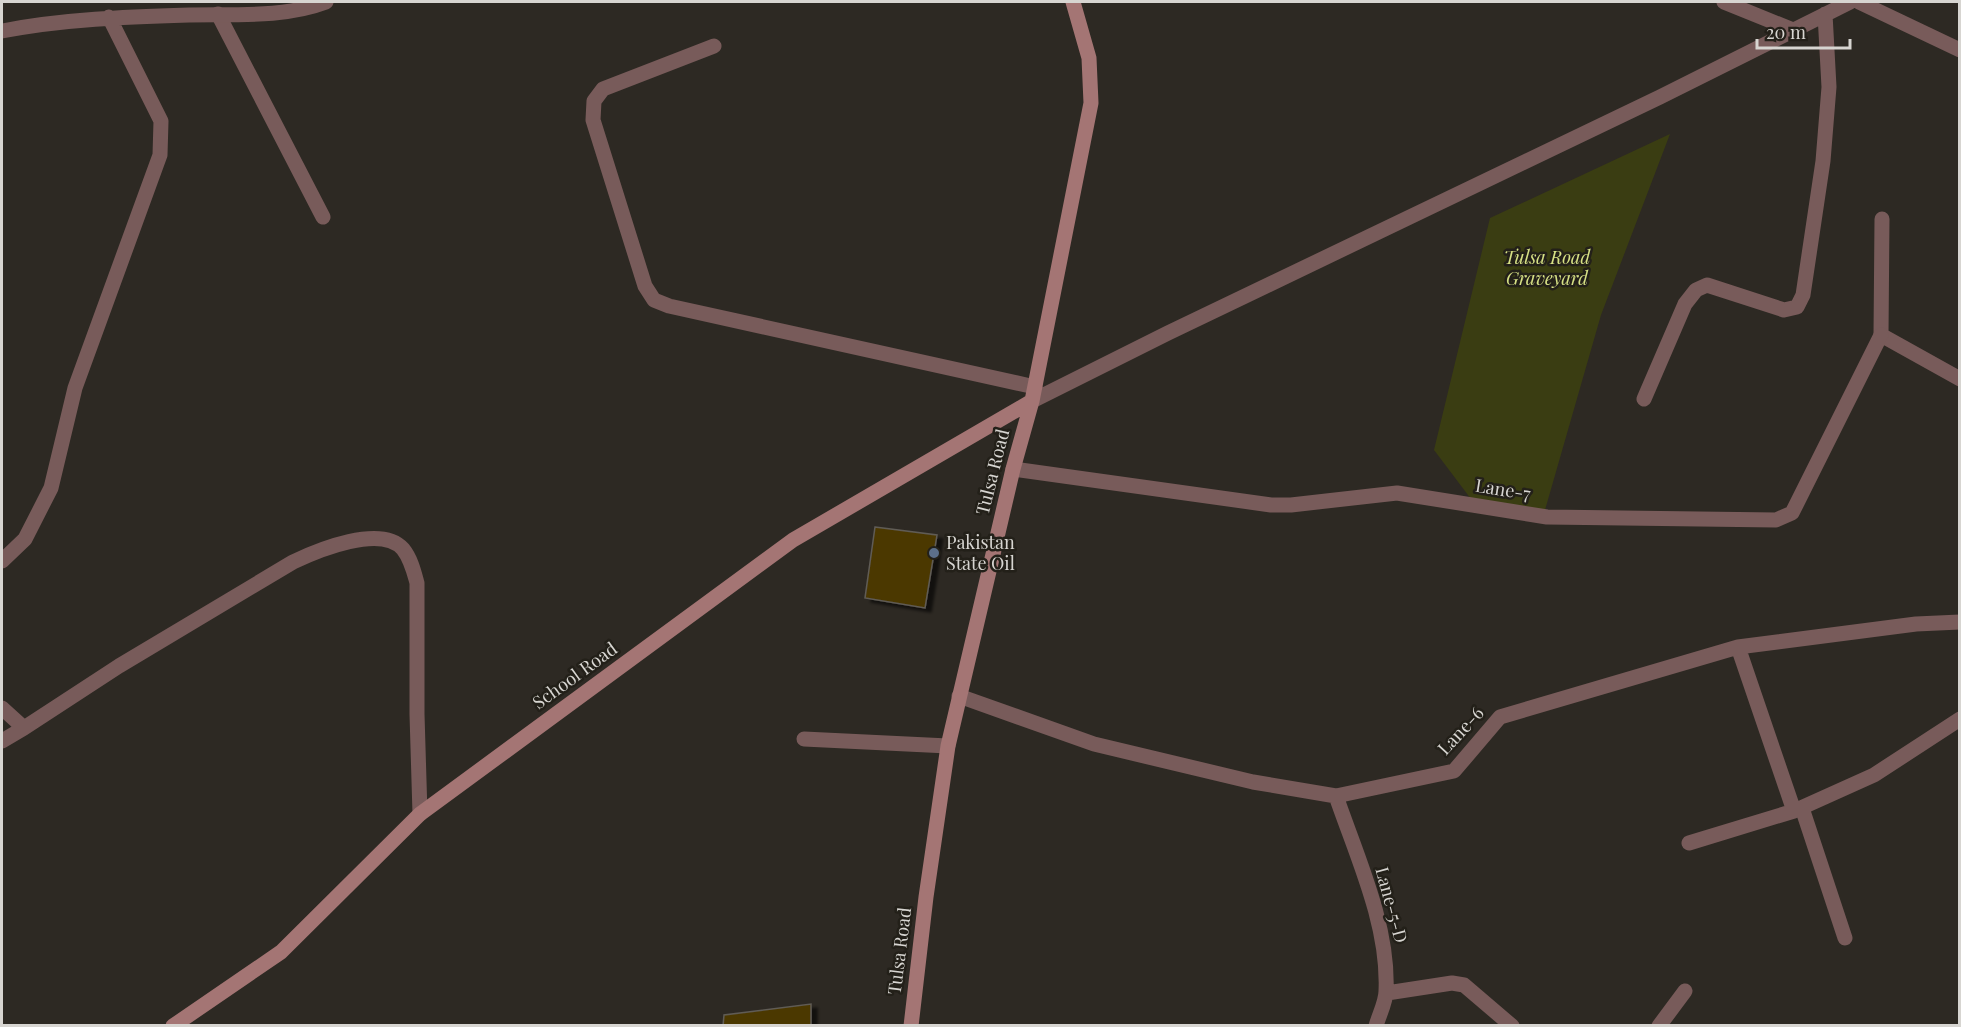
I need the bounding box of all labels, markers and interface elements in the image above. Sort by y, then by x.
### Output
scale bar [1757,12,1850,50]
text: 20 m [1766,20,1806,44]
park label: Tulsa Road Graveyard [1504,245,1591,290]
street label: Tulsa Road [970,426,1014,517]
street label: Lane-7 [1474,473,1533,505]
place label: Pakistan State Oil [946,530,1015,575]
marker: Pakistan State Oil [927,546,941,560]
street label: School Road [527,636,622,714]
street label: Lane-6 [1432,701,1489,760]
street label: Lane-5-D [1370,864,1414,945]
street label: Tulsa Road [882,905,916,996]

